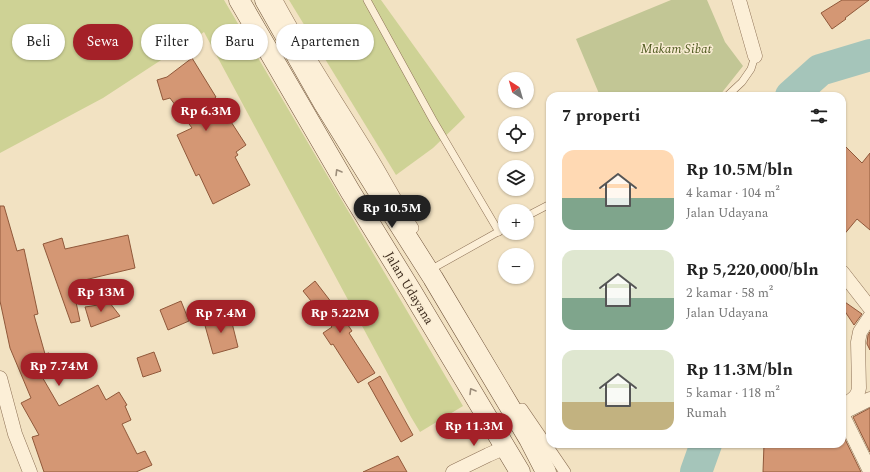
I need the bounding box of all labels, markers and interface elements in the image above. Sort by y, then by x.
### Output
chip: Beli [12,24,65,60]
chip: Sewa [73,24,133,60]
chip: Filter [141,24,203,60]
chip: Baru [211,24,268,60]
chip: Apartemen [276,24,374,60]
park label: Makam Sibat [640,39,712,59]
north arrow [498,72,534,108]
map controls [498,72,534,284]
pin: Rp 6.3M [169,98,243,132]
text: Rp 6.3M [180,101,232,121]
text: 7 properti [562,103,640,129]
icon: filters [808,105,830,127]
button: locate [498,116,534,152]
text: Rp 10.5M/bln [686,157,793,183]
button: layers [498,160,534,196]
icon: home [594,166,642,214]
one-way arrow [336,169,343,176]
text: 4 kamar · 104 m² [686,183,780,203]
pin: Rp 10.5M [351,195,433,229]
text: Rp 10.5M [363,198,421,218]
text: Jalan Udayana [686,203,768,223]
button: + [498,204,534,240]
street label: Jalan Udayana [379,248,439,329]
button: − [498,248,534,284]
text: Rp 5,220,000/bln [686,257,819,283]
icon: home [594,266,642,314]
pin: Rp 13M [68,279,134,313]
text: Rp 13M [77,282,125,302]
text: 2 kamar · 58 m² [686,283,773,303]
pin: Rp 7.4M [184,300,258,334]
pin: Rp 5.22M [299,300,381,334]
text: Rp 7.4M [195,303,247,323]
text: Rp 5.22M [311,303,369,323]
text: Jalan Udayana [686,303,768,323]
pin: Rp 7.74M [18,353,100,387]
text: Rp 7.74M [30,356,88,376]
text: Rp 11.3M/bln [686,357,793,383]
icon: home [594,366,642,414]
text: 5 kamar · 118 m² [686,383,780,403]
one-way arrow [469,388,476,395]
text: Rumah [686,403,727,423]
pin: Rp 11.3M [433,413,515,447]
text: Rp 11.3M [445,416,503,436]

